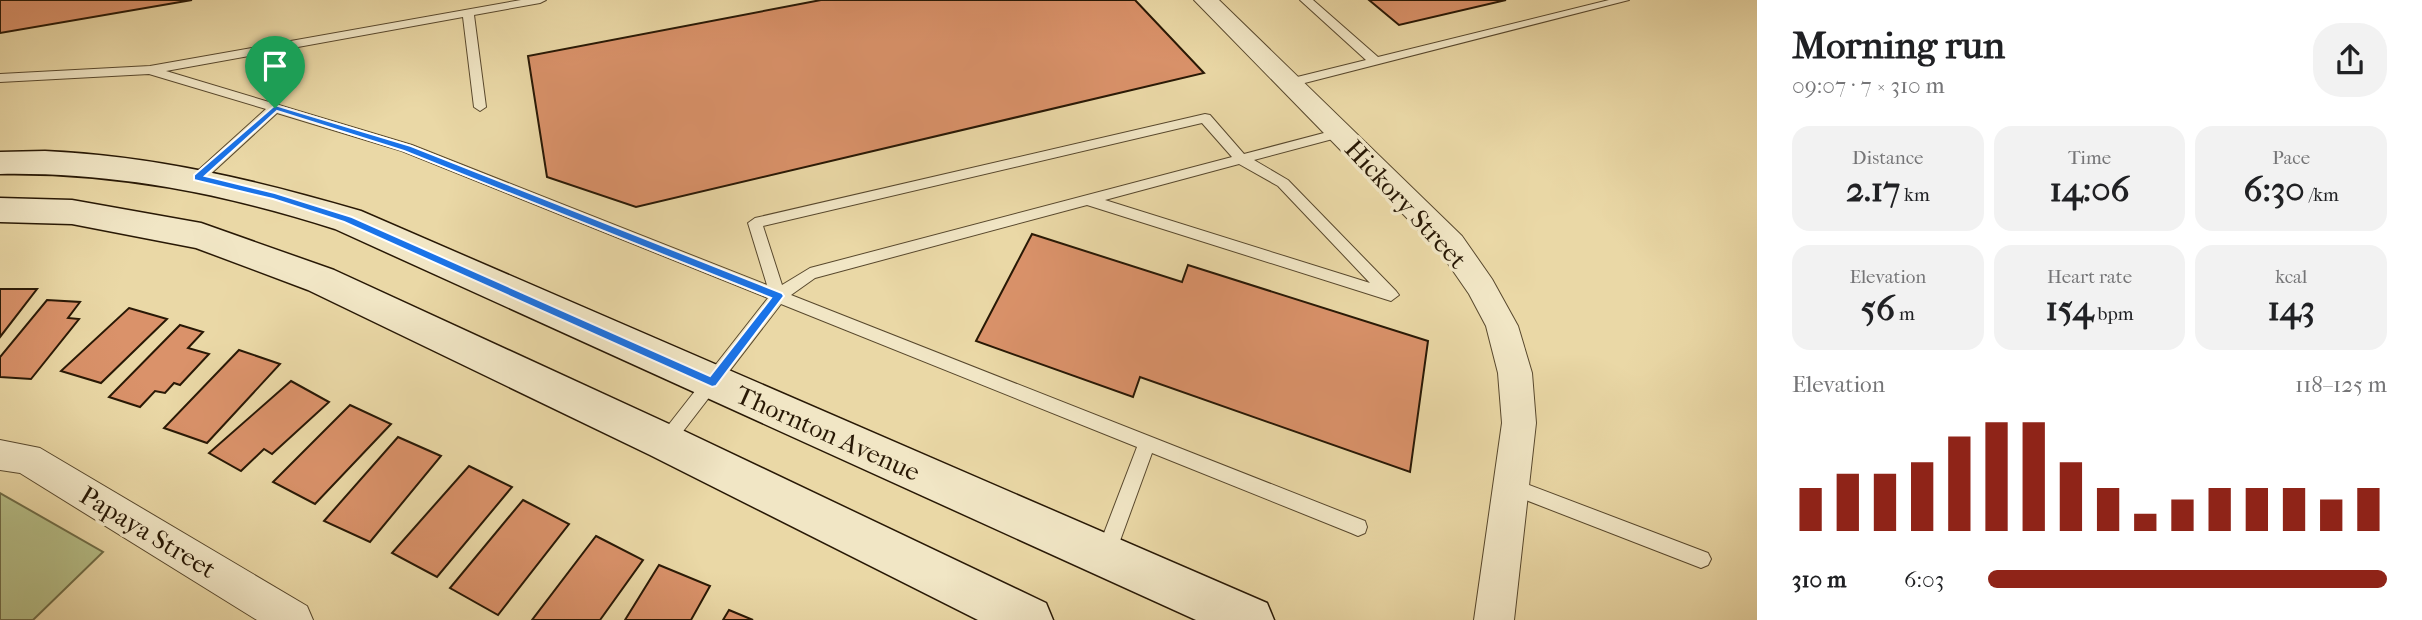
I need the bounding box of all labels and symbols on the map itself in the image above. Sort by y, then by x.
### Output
pin [245,36,305,108]
street label: Hickory Street [1338,134,1474,276]
street label: Thornton Avenue [731,379,925,488]
street label: Papaya Street [74,480,222,585]

